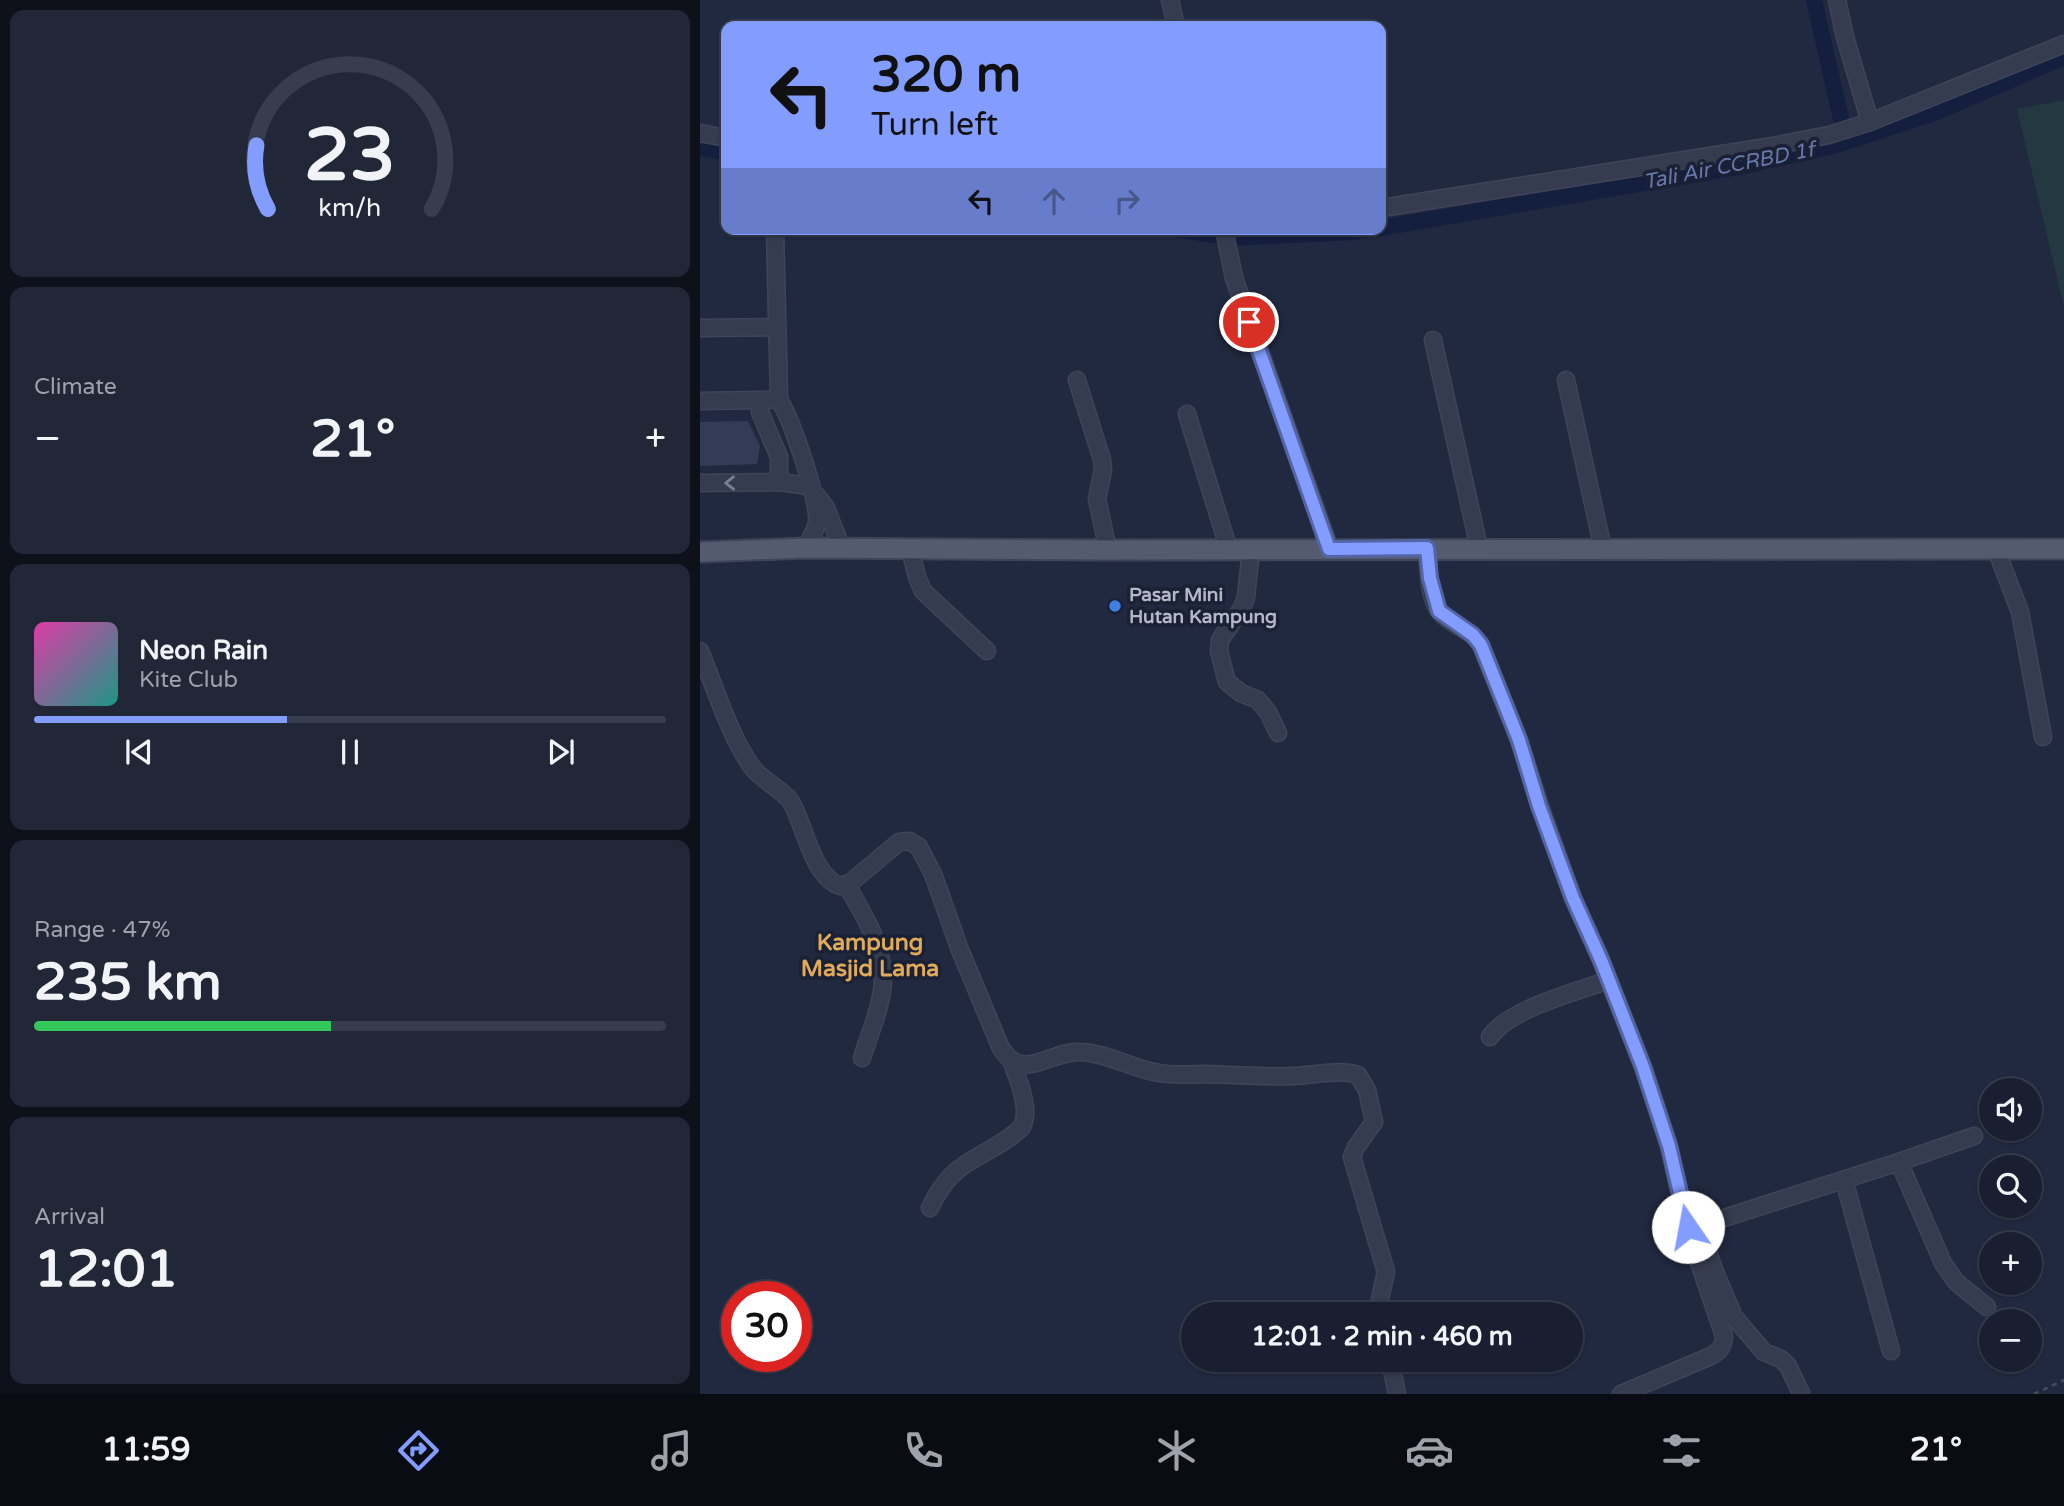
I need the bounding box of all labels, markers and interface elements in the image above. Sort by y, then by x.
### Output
text: 320 m [871,46,1021,105]
icon: left [756,49,847,140]
text: Turn left [871,106,998,144]
text: 23 [304,113,396,201]
water label: Tali Air CCRBD 1f [1641,136,1821,195]
icon: left [962,182,1000,220]
icon: ahead [1035,182,1073,220]
icon: right [1108,182,1146,220]
text: km/h [319,193,381,223]
pin [1219,292,1279,352]
icon: arrive [1230,303,1268,341]
text: Climate [34,373,117,401]
text: 21° [310,408,395,471]
text: − [34,416,61,462]
text: + [645,416,666,462]
one-way arrow [725,475,736,490]
place label: Pasar Mini Hutan Kampung [1129,584,1277,629]
marker: Pasar Mini Hutan Kampung [1107,598,1123,614]
text: Neon Rain [139,635,268,666]
text: Kite Club [139,666,238,694]
icon: previous [120,733,158,771]
icon: pause [331,733,369,771]
icon: next [542,733,580,771]
text: Range · 47% [34,916,170,944]
district label: Kampung Masjid Lama [801,929,939,983]
text: 235 km [34,951,222,1014]
map controls [1979,1078,2042,1372]
button: sound [1979,1078,2042,1141]
button: search [1979,1155,2042,1218]
position arrow [1651,1190,1725,1264]
text: Arrival [34,1203,105,1231]
button: + [1979,1232,2042,1295]
text: 12:01 [34,1238,178,1301]
speed limit sign: 30 [721,1281,812,1372]
button: − [1979,1309,2042,1372]
text: 12:01 · 2 min · 460 m [1251,1321,1513,1352]
icon: directions [394,1426,443,1475]
icon: music [647,1426,696,1475]
icon: phone [899,1426,948,1475]
icon: climate [1152,1426,1201,1475]
icon: car [1405,1426,1454,1475]
icon: filters [1657,1426,1706,1475]
text: 11:59 [102,1431,191,1469]
text: 21° [1910,1431,1962,1469]

